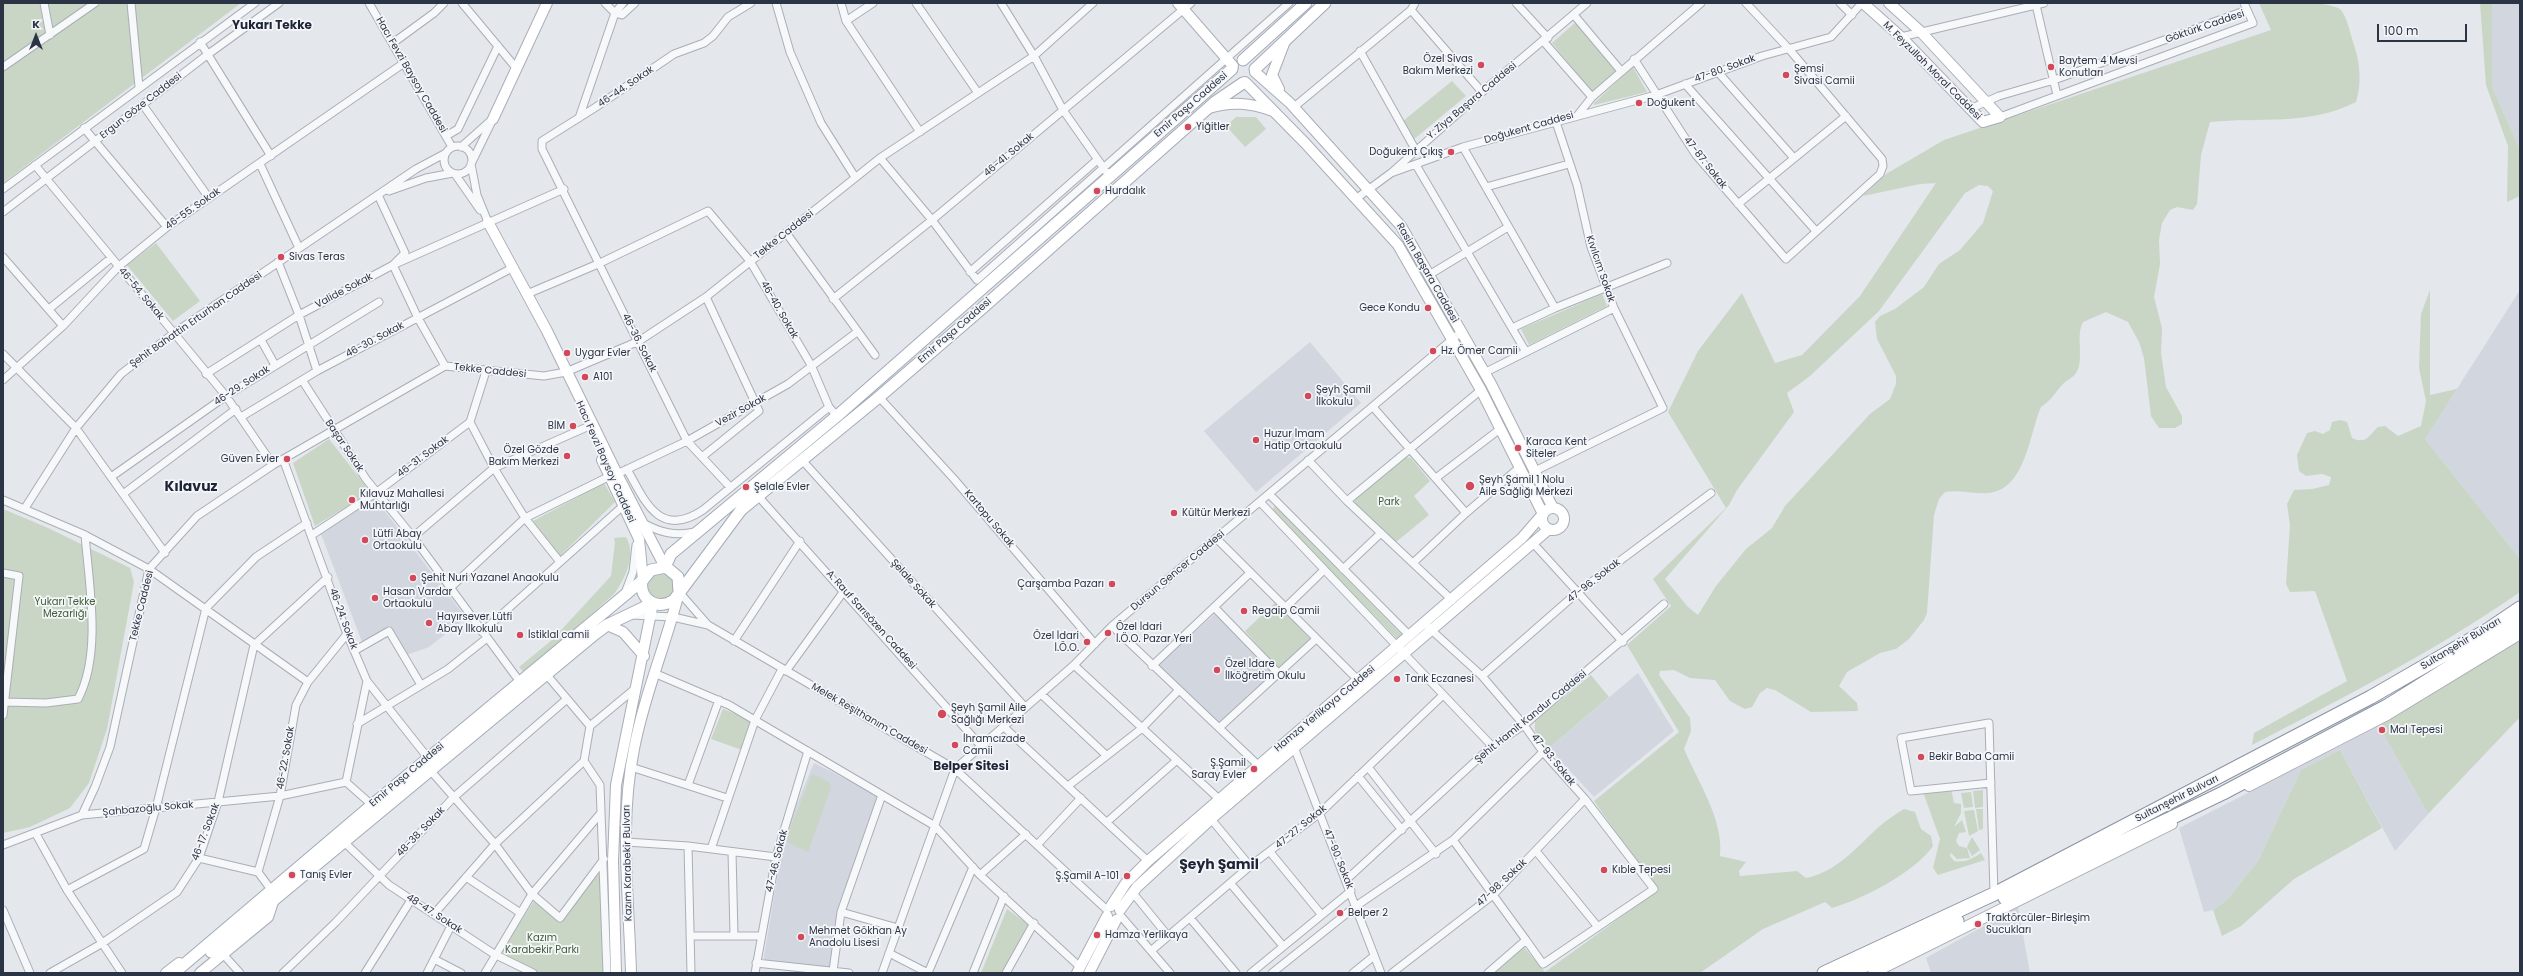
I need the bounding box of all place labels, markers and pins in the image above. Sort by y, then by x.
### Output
place label: Özel Sivas Bakım Merkezi [1403,53,1473,76]
place label: Baytem 4 Mevsi Konutları [2059,55,2137,78]
marker: Özel Sivas Bakım Merkezi [1476,60,1486,70]
marker: Baytem 4 Mevsi Konutları [2046,62,2056,72]
place label: Şemsi Sivasi Camii [1794,63,1855,86]
marker: Şemsi Sivasi Camii [1781,70,1791,80]
place label: Doğukent [1647,97,1695,109]
marker: Doğukent [1634,98,1644,108]
place label: Yiğitler [1196,121,1230,133]
marker: Yiğitler [1183,122,1193,132]
place label: Doğukent Çıkış [1369,146,1443,158]
marker: Doğukent Çıkış [1446,147,1456,157]
place label: Hurdalık [1105,185,1146,197]
marker: Hurdalık [1092,186,1102,196]
place label: Sivas Teras [289,251,345,263]
marker: Sivas Teras [276,252,286,262]
place label: Gece Kondu [1359,302,1420,314]
marker: Gece Kondu [1423,303,1433,313]
place label: Hz. Ömer Camii [1441,345,1518,357]
marker: Hz. Ömer Camii [1428,346,1438,356]
place label: Uygar Evler [575,347,630,359]
marker: Uygar Evler [562,348,572,358]
place label: A101 [593,371,612,383]
marker: A101 [580,372,590,382]
place label: Şeyh Şamil İlkokulu [1316,384,1371,408]
marker: Şeyh Şamil İlkokulu [1303,391,1313,401]
place label: BİM [548,420,565,432]
marker: BİM [568,421,578,431]
place label: Huzur İmam Hatip Ortaokulu [1264,428,1342,452]
marker: Huzur İmam Hatip Ortaokulu [1251,435,1261,445]
place label: Karaca Kent Siteler [1526,436,1587,460]
marker: Karaca Kent Siteler [1513,443,1523,453]
place label: Özel Gözde Bakım Merkezi [489,444,559,468]
marker: Özel Gözde Bakım Merkezi [562,451,572,461]
place label: Güven Evler [221,453,279,465]
marker: Güven Evler [282,454,292,464]
place label: Şeyh Şamil 1 Nolu Aile Sağlığı Merkezi [1479,474,1573,498]
marker: Şeyh Şamil 1 Nolu Aile Sağlığı Merkezi [1464,480,1476,492]
place label: Şelale Evler [754,481,810,493]
marker: Şelale Evler [741,482,751,492]
place label: Kılavuz Mahallesi Muhtarlığı [360,488,444,512]
marker: Kılavuz Mahallesi Muhtarlığı [347,495,357,505]
place label: Kültür Merkezi [1182,507,1250,519]
marker: Kültür Merkezi [1169,508,1179,518]
place label: Lütfi Abay Ortaokulu [373,528,422,552]
marker: Lütfi Abay Ortaokulu [360,535,370,545]
place label: Şehit Nuri Yazanel Anaokulu [421,572,559,584]
marker: Şehit Nuri Yazanel Anaokulu [408,573,418,583]
place label: Çarşamba Pazarı [1017,578,1104,590]
marker: Çarşamba Pazarı [1107,579,1117,589]
place label: Hasan Vardar Ortaokulu [383,586,452,610]
marker: Hasan Vardar Ortaokulu [370,593,380,603]
place label: Regaip Camii [1252,605,1319,617]
marker: Regaip Camii [1239,606,1249,616]
place label: Hayırsever Lütfi Abay İlkokulu [437,611,512,634]
marker: Hayırsever Lütfi Abay İlkokulu [424,618,434,628]
place label: Özel İdari İ.Ö.O. Pazar Yeri [1116,621,1192,644]
marker: Özel İdari İ.Ö.O. Pazar Yeri [1103,628,1113,638]
place label: İstiklal camii [528,629,589,641]
marker: İstiklal camii [515,630,525,640]
place label: Özel İdari İ.Ö.O. [1033,630,1079,654]
marker: Özel İdari İ.Ö.O. [1082,637,1092,647]
place label: Özel İdare İlköğretim Okulu [1225,658,1305,682]
marker: Özel İdare İlköğretim Okulu [1212,665,1222,675]
place label: Tarık Eczanesi [1405,673,1474,685]
marker: Tarık Eczanesi [1392,674,1402,684]
place label: Şeyh Şamil Aile Sağlığı Merkezi [951,702,1026,726]
marker: Şeyh Şamil Aile Sağlığı Merkezi [936,708,948,720]
place label: Mal Tepesi [2390,724,2443,736]
marker: Mal Tepesi [2377,725,2387,735]
place label: İhramcızade Camii [963,733,1025,756]
marker: İhramcızade Camii [950,740,960,750]
place label: Bekir Baba Camii [1929,751,2014,763]
marker: Bekir Baba Camii [1916,752,1926,762]
place label: Ş.Şamil Saray Evler [1191,757,1246,780]
marker: Ş.Şamil Saray Evler [1249,764,1259,774]
place label: Kıble Tepesi [1612,864,1671,876]
marker: Kıble Tepesi [1599,865,1609,875]
place label: Tanış Evler [300,869,352,881]
marker: Tanış Evler [287,870,297,880]
place label: Ş.Şamil A-101 [1056,870,1119,882]
marker: Ş.Şamil A-101 [1122,871,1132,881]
place label: Belper 2 [1348,907,1388,919]
marker: Belper 2 [1335,908,1345,918]
place label: Traktörcüler-Birleşim Sucukları [1986,912,2090,936]
marker: Traktörcüler-Birleşim Sucukları [1973,919,1983,929]
place label: Mehmet Gökhan Ay Anadolu Lisesi [809,925,907,948]
place label: Hamza Yerlikaya [1105,929,1188,941]
marker: Hamza Yerlikaya [1092,930,1102,940]
marker: Mehmet Gökhan Ay Anadolu Lisesi [796,932,806,942]

